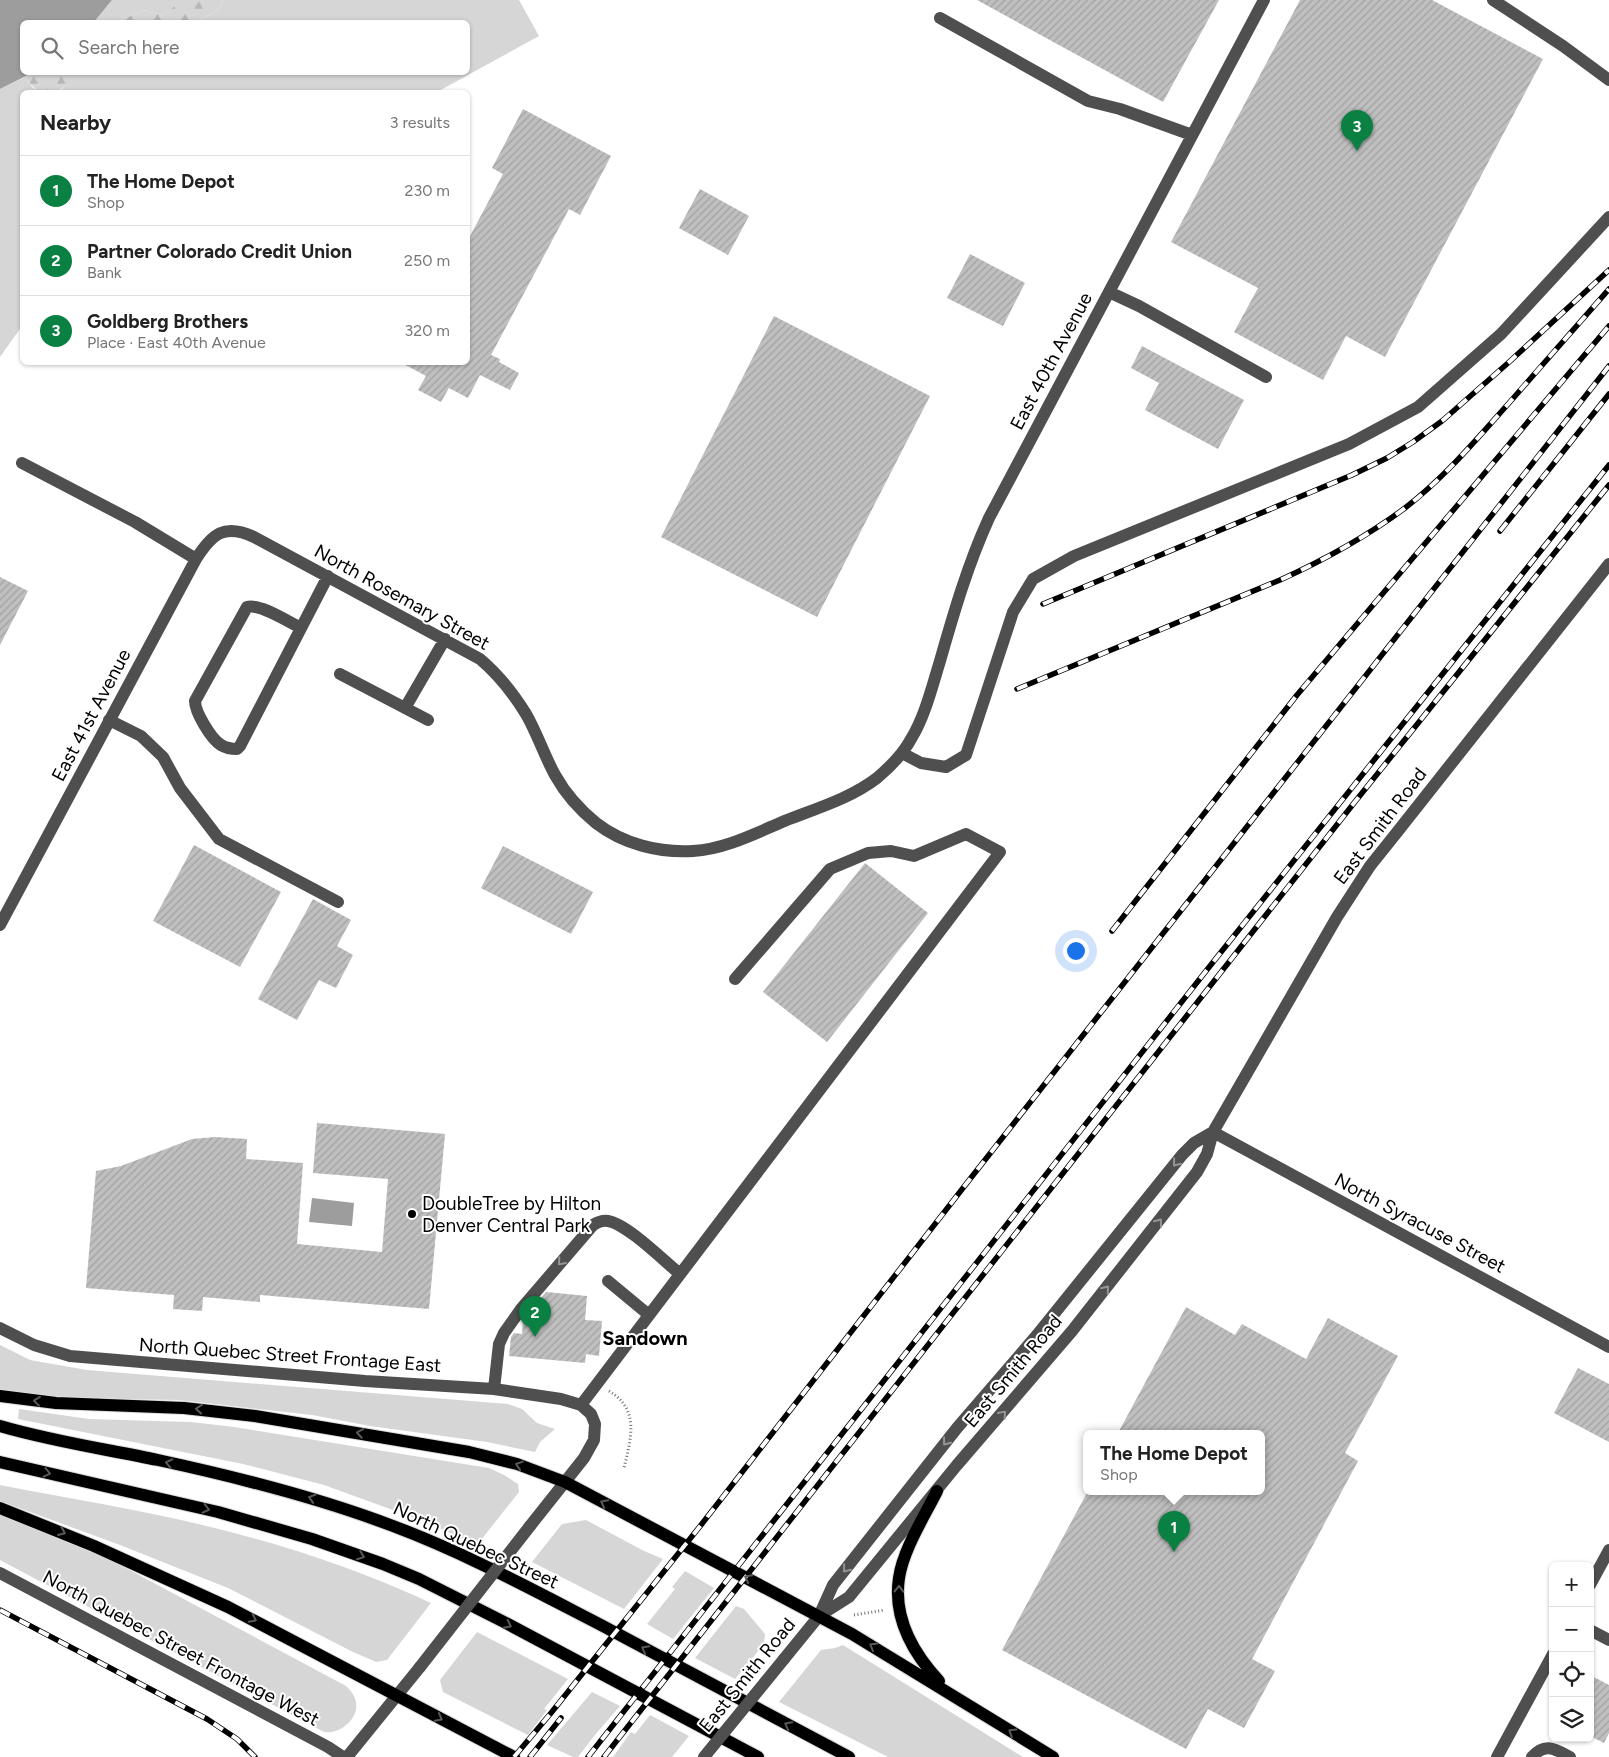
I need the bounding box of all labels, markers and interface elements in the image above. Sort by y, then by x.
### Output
search box [20,20,470,75]
icon: search [38,34,66,62]
text: Search here [78,36,180,59]
text: Nearby [40,110,111,135]
pin: 3 [1341,110,1373,151]
text: 3 results [390,113,450,132]
text: The Home Depot [87,170,235,193]
text: 1 [53,181,59,200]
text: 230 m [405,181,450,200]
text: Shop [87,193,125,212]
text: Partner Colorado Credit Union [87,240,352,263]
text: 2 [51,251,61,270]
text: 250 m [404,251,450,270]
text: Bank [87,263,122,282]
street label: East 40th Avenue [1005,288,1097,434]
text: Goldberg Brothers [87,310,248,333]
text: 3 [52,321,60,340]
text: 320 m [405,321,450,340]
text: Place · East 40th Avenue [87,333,266,352]
street label: North Rosemary Street [310,539,494,655]
street label: East 41st Avenue [47,645,135,785]
street label: East Smith Road [1329,763,1431,889]
your location [1063,938,1089,964]
one-way arrow [1173,1157,1181,1166]
street label: North Syracuse Street [1331,1168,1509,1278]
place label: DoubleTree by Hilton Denver Central Park [422,1192,601,1237]
marker: DoubleTree by Hilton Denver Central Park [406,1208,418,1220]
one-way arrow [1154,1219,1162,1228]
one-way arrow [558,1256,567,1265]
one-way arrow [1101,1286,1109,1295]
pin: 2 [519,1296,551,1337]
street label: East Smith Road [959,1310,1067,1432]
district label: Sandown [602,1326,688,1350]
street label: North Quebec Street Frontage East [138,1333,442,1377]
one-way arrow [33,1396,41,1407]
one-way arrow [195,1404,203,1415]
one-way arrow [997,1411,1006,1420]
one-way arrow [355,1428,364,1438]
popup [1083,1430,1265,1495]
one-way arrow [943,1436,952,1445]
text: The Home Depot [1100,1442,1248,1465]
one-way arrow [165,1458,173,1468]
one-way arrow [515,1460,524,1470]
text: Shop [1100,1465,1138,1484]
one-way arrow [43,1467,52,1478]
one-way arrow [309,1494,317,1504]
street label: North Quebec Street [390,1497,562,1593]
one-way arrow [600,1499,609,1509]
one-way arrow [201,1503,210,1514]
pin: 1 [1158,1511,1190,1552]
one-way arrow [57,1526,66,1537]
one-way arrow [356,1550,365,1560]
map controls [1549,1562,1594,1742]
button: + [1549,1562,1594,1607]
one-way arrow [843,1563,851,1572]
street label: North Quebec Street Frontage West [39,1565,323,1731]
one-way arrow [744,1574,753,1584]
one-way arrow [893,1585,904,1593]
button: − [1549,1607,1594,1652]
one-way arrow [248,1613,257,1623]
street label: East Smith Road [694,1613,800,1737]
one-way arrow [503,1619,512,1629]
one-way arrow [870,1643,879,1653]
one-way arrow [641,1645,650,1655]
button: locate [1549,1652,1594,1697]
button: layers [1549,1697,1594,1742]
one-way arrow [434,1712,443,1722]
one-way arrow [784,1721,793,1731]
one-way arrow [1008,1728,1017,1738]

